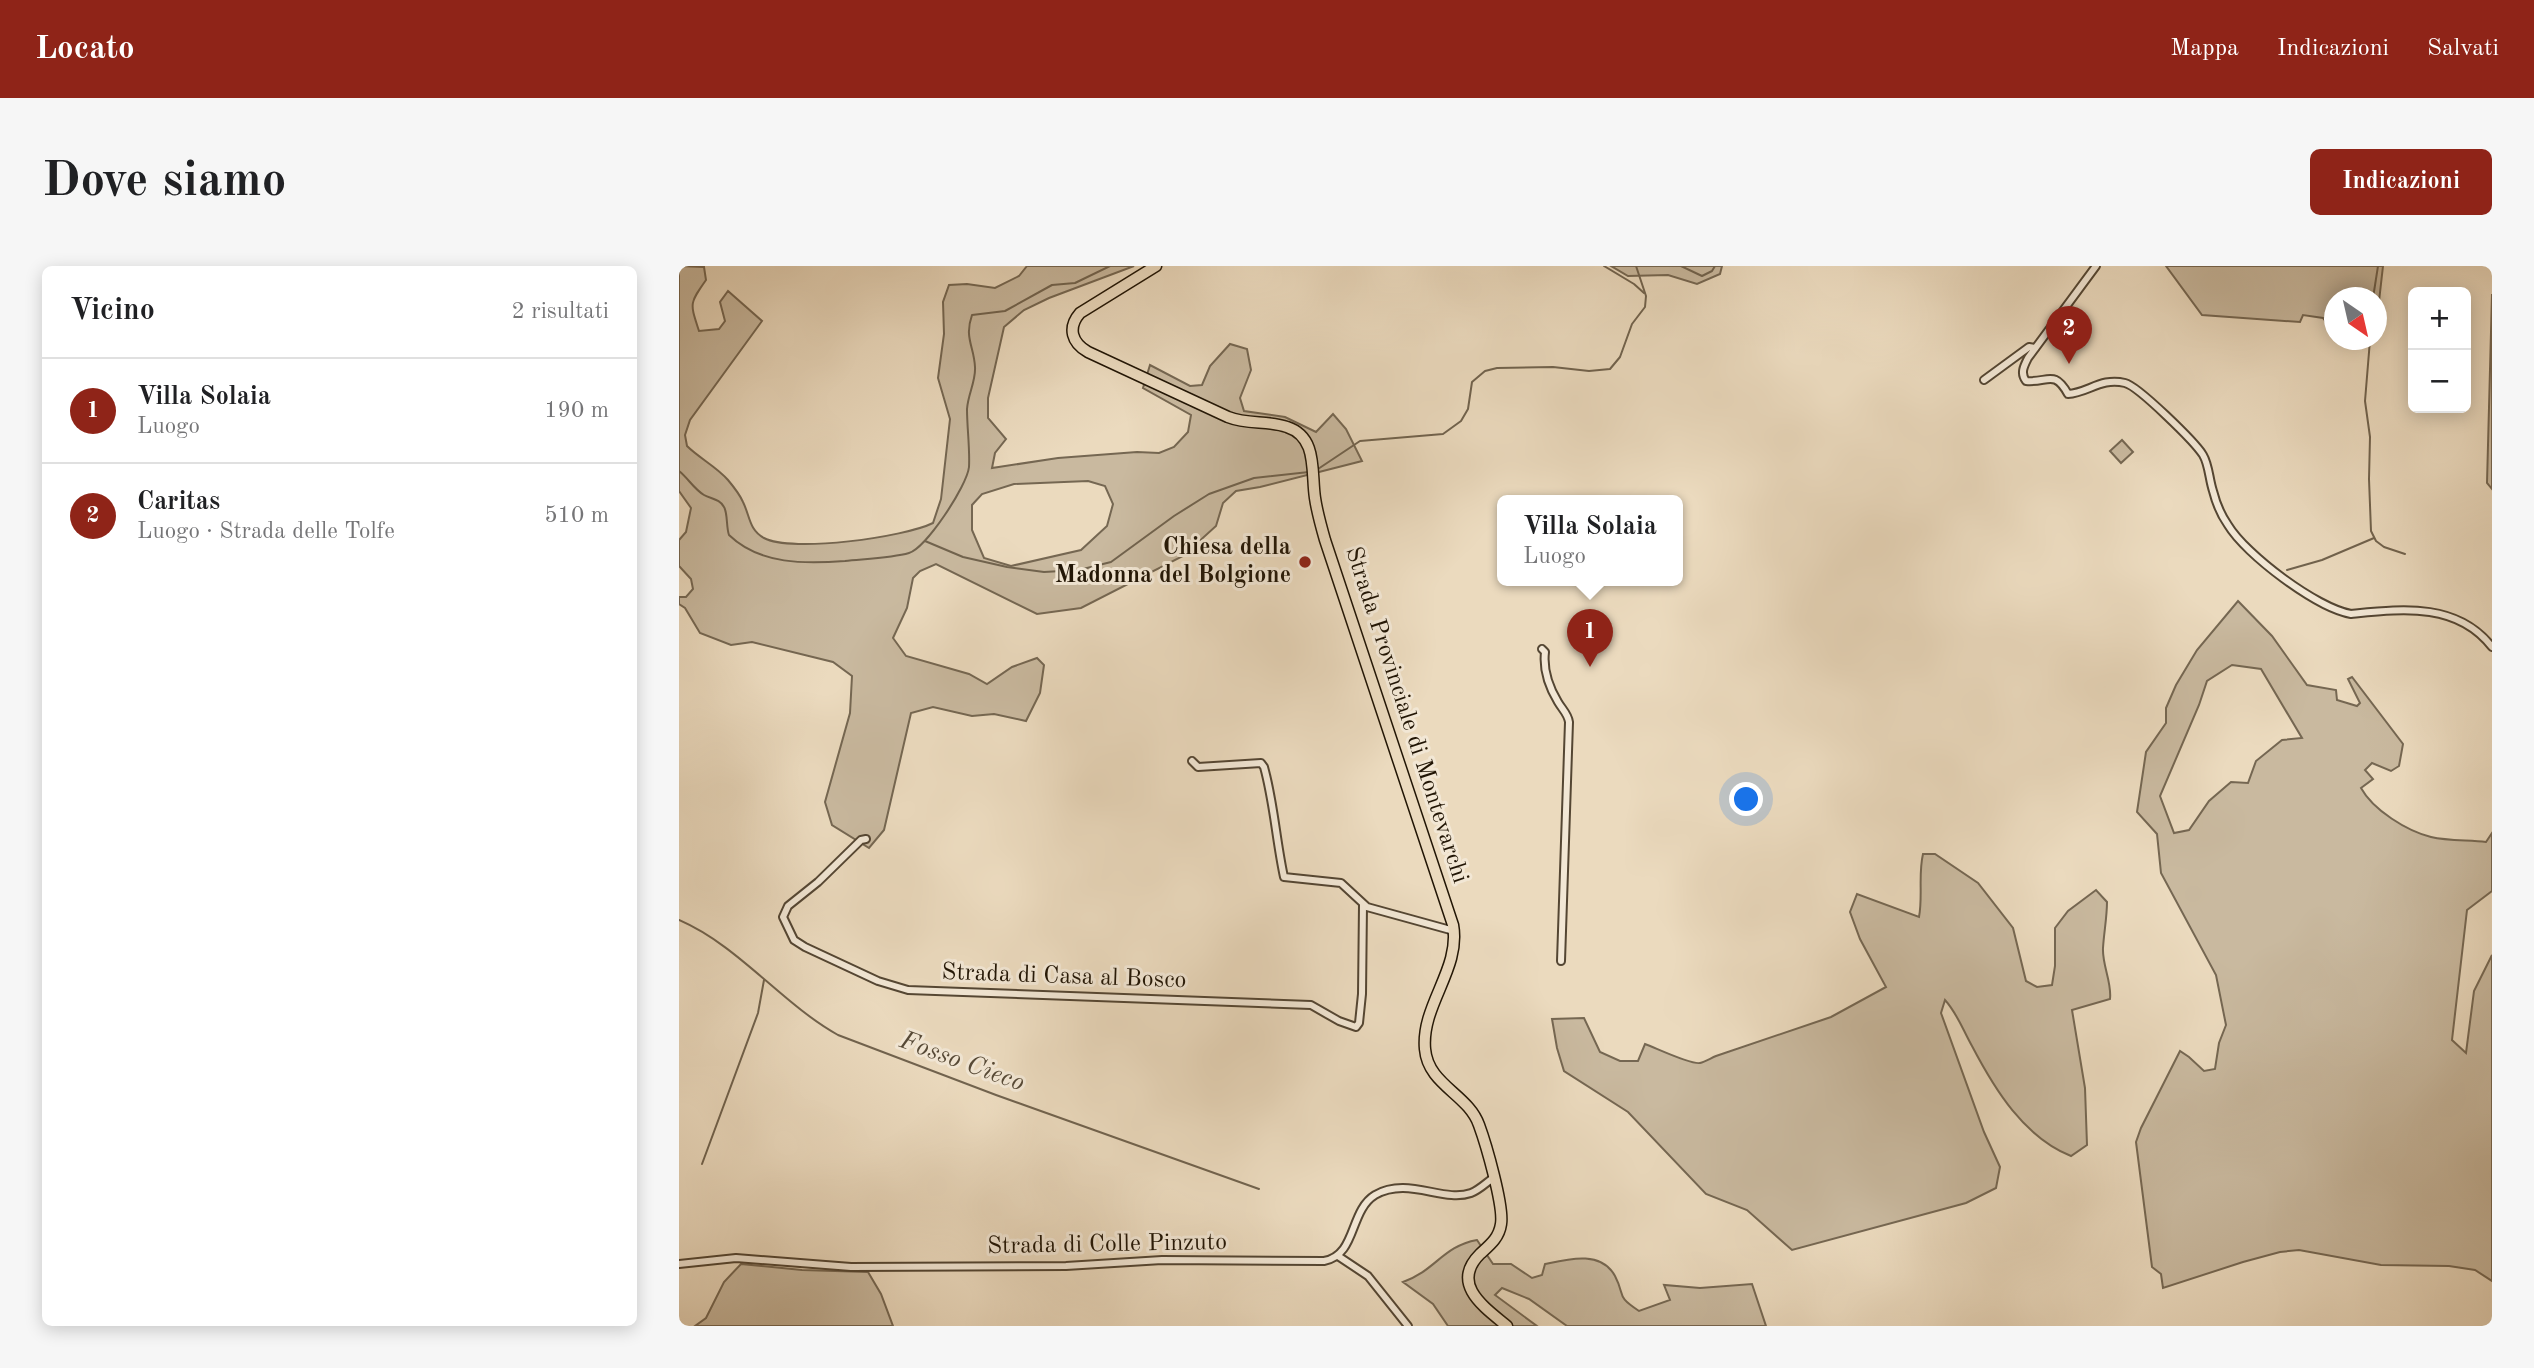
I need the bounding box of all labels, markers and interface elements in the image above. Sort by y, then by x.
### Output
text: Locato [35,33,135,66]
text: Mappa [2170,37,2239,61]
text: Indicazioni [2277,37,2389,61]
text: Salvati [2427,37,2499,61]
button: Indicazioni [2310,149,2492,215]
text: Dove siamo [42,158,287,207]
north arrow [2324,287,2387,350]
map controls [2408,287,2471,413]
button: + [2408,287,2471,350]
text: Vicino [70,296,155,326]
text: 2 risultati [511,300,609,323]
pin: 2 [2046,306,2092,364]
button: − [2408,350,2471,413]
text: Villa Solaia [137,384,271,410]
text: 1 [86,399,100,422]
text: 190 m [544,399,609,422]
text: Luogo [137,415,200,438]
text: Caritas [137,489,220,515]
popup [1497,495,1683,586]
text: 2 [86,504,100,527]
text: 510 m [544,504,609,527]
text: Villa Solaia [1523,514,1657,540]
text: Luogo · Strada delle Tolfe [137,520,395,543]
place label: Chiesa della Madonna del Bolgione [1055,536,1291,588]
street label: Strada Provinciale di Montevarchi [1340,544,1472,886]
text: Luogo [1523,545,1586,568]
marker: Chiesa della Madonna del Bolgione [1297,554,1313,570]
pin: 1 [1567,609,1613,667]
your location [1729,782,1763,816]
street label: Strada di Casa al Bosco [941,961,1187,993]
water label: Fosso Cieco [895,1027,1028,1097]
street label: Strada di Colle Pinzuto [987,1231,1227,1259]

